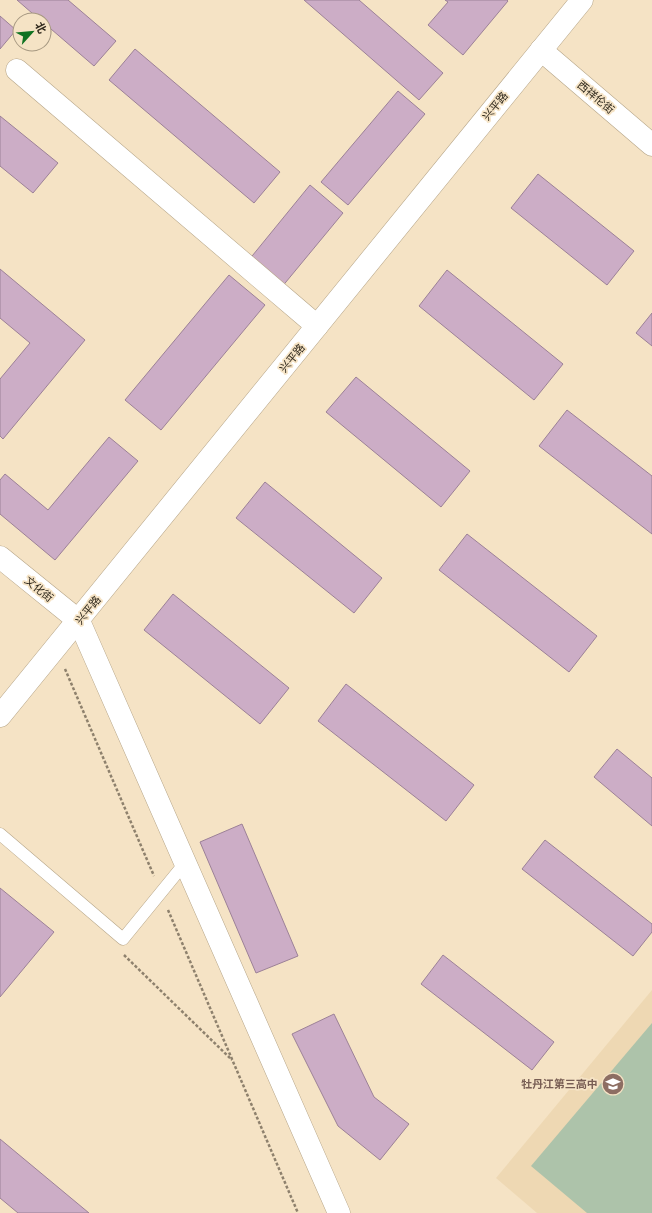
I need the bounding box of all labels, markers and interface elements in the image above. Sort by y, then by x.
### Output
north arrow [12,12,52,52]
text: 北 [32,19,50,36]
street label: 西祥伦街 [575,77,617,117]
street label: 兴平路 [479,89,511,123]
street label: 兴平路 [276,341,308,375]
street label: 文化街 [22,573,56,605]
street label: 兴平路 [72,593,104,627]
school or university icon: 牡丹江第三高中 [600,1071,626,1097]
place label: 牡丹江第三高中 [521,1077,598,1091]

